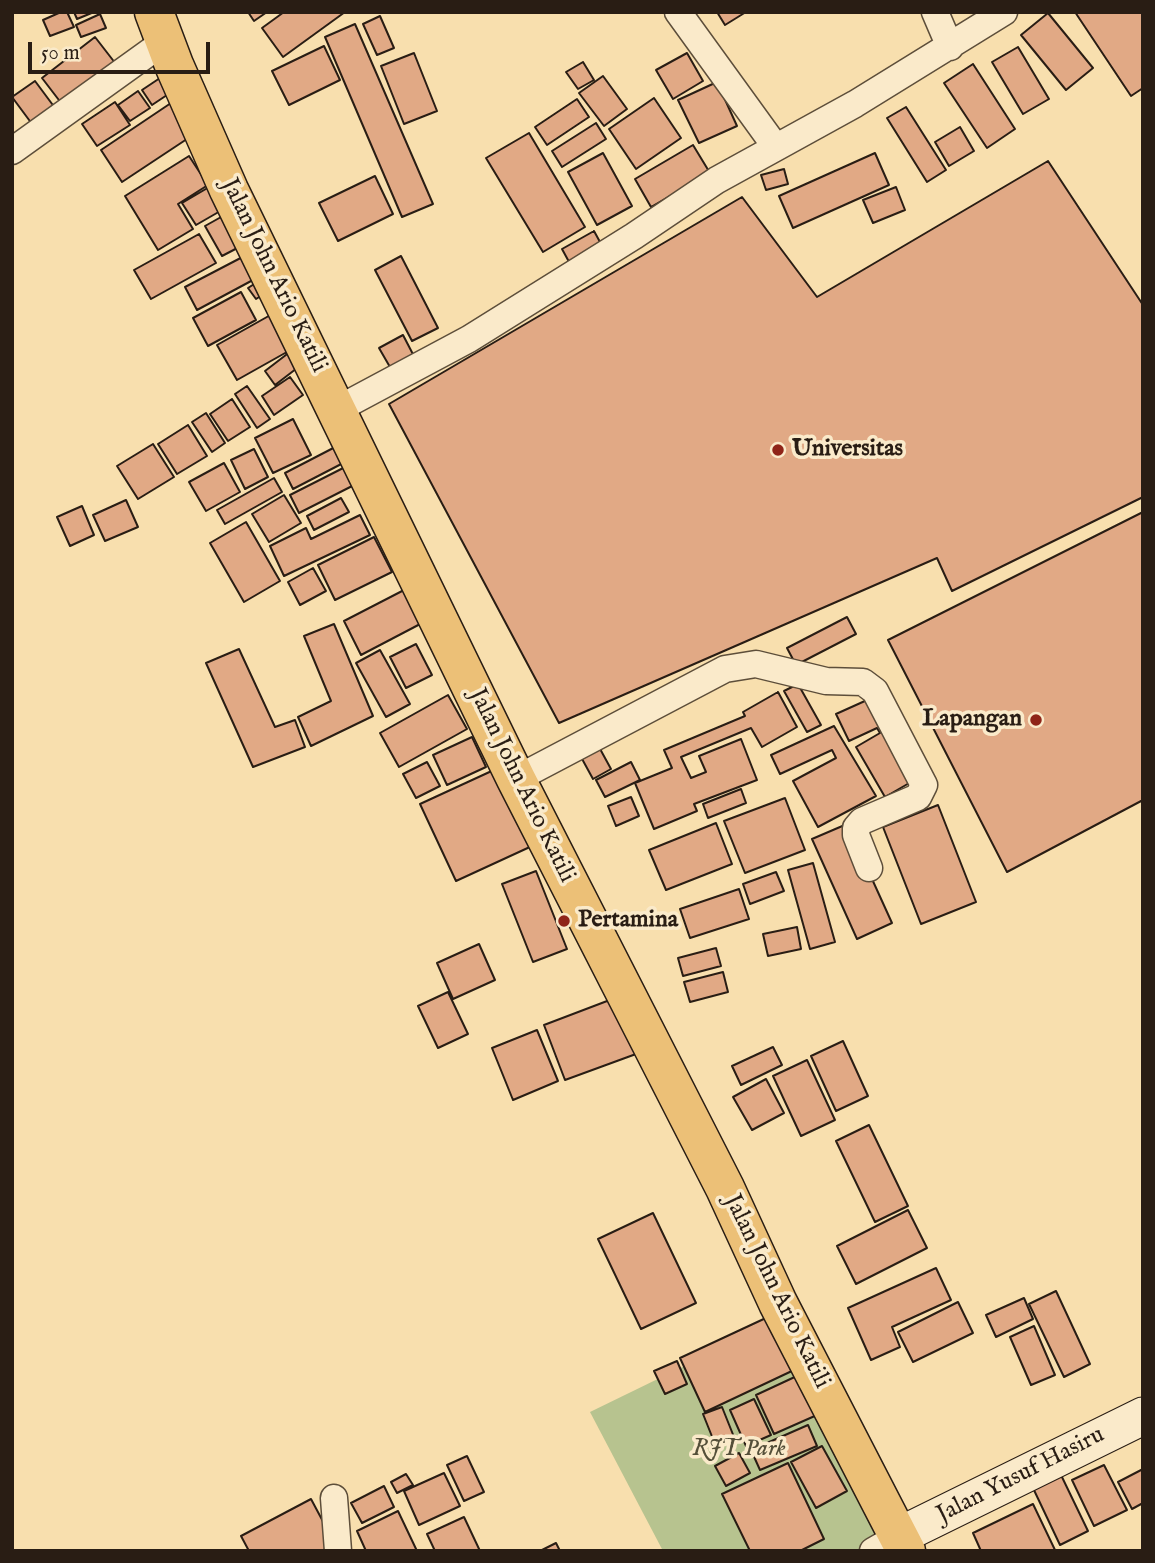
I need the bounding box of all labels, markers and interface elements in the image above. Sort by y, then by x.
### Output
scale bar [32,28,214,72]
text: 50 m [41,40,80,67]
street label: Jalan John Ario Katili [214,174,332,378]
place label: Universitas [792,436,903,464]
marker: Universitas [770,442,786,458]
street label: Jalan John Ario Katili [462,684,580,888]
place label: Lapangan [922,706,1022,734]
marker: Lapangan [1028,712,1044,728]
place label: Pertamina [578,907,678,935]
marker: Pertamina [556,913,572,929]
street label: Jalan John Ario Katili [717,1190,835,1394]
street label: Jalan Yusuf Hasiru [932,1421,1110,1531]
park label: RJT Park [692,1436,786,1464]

